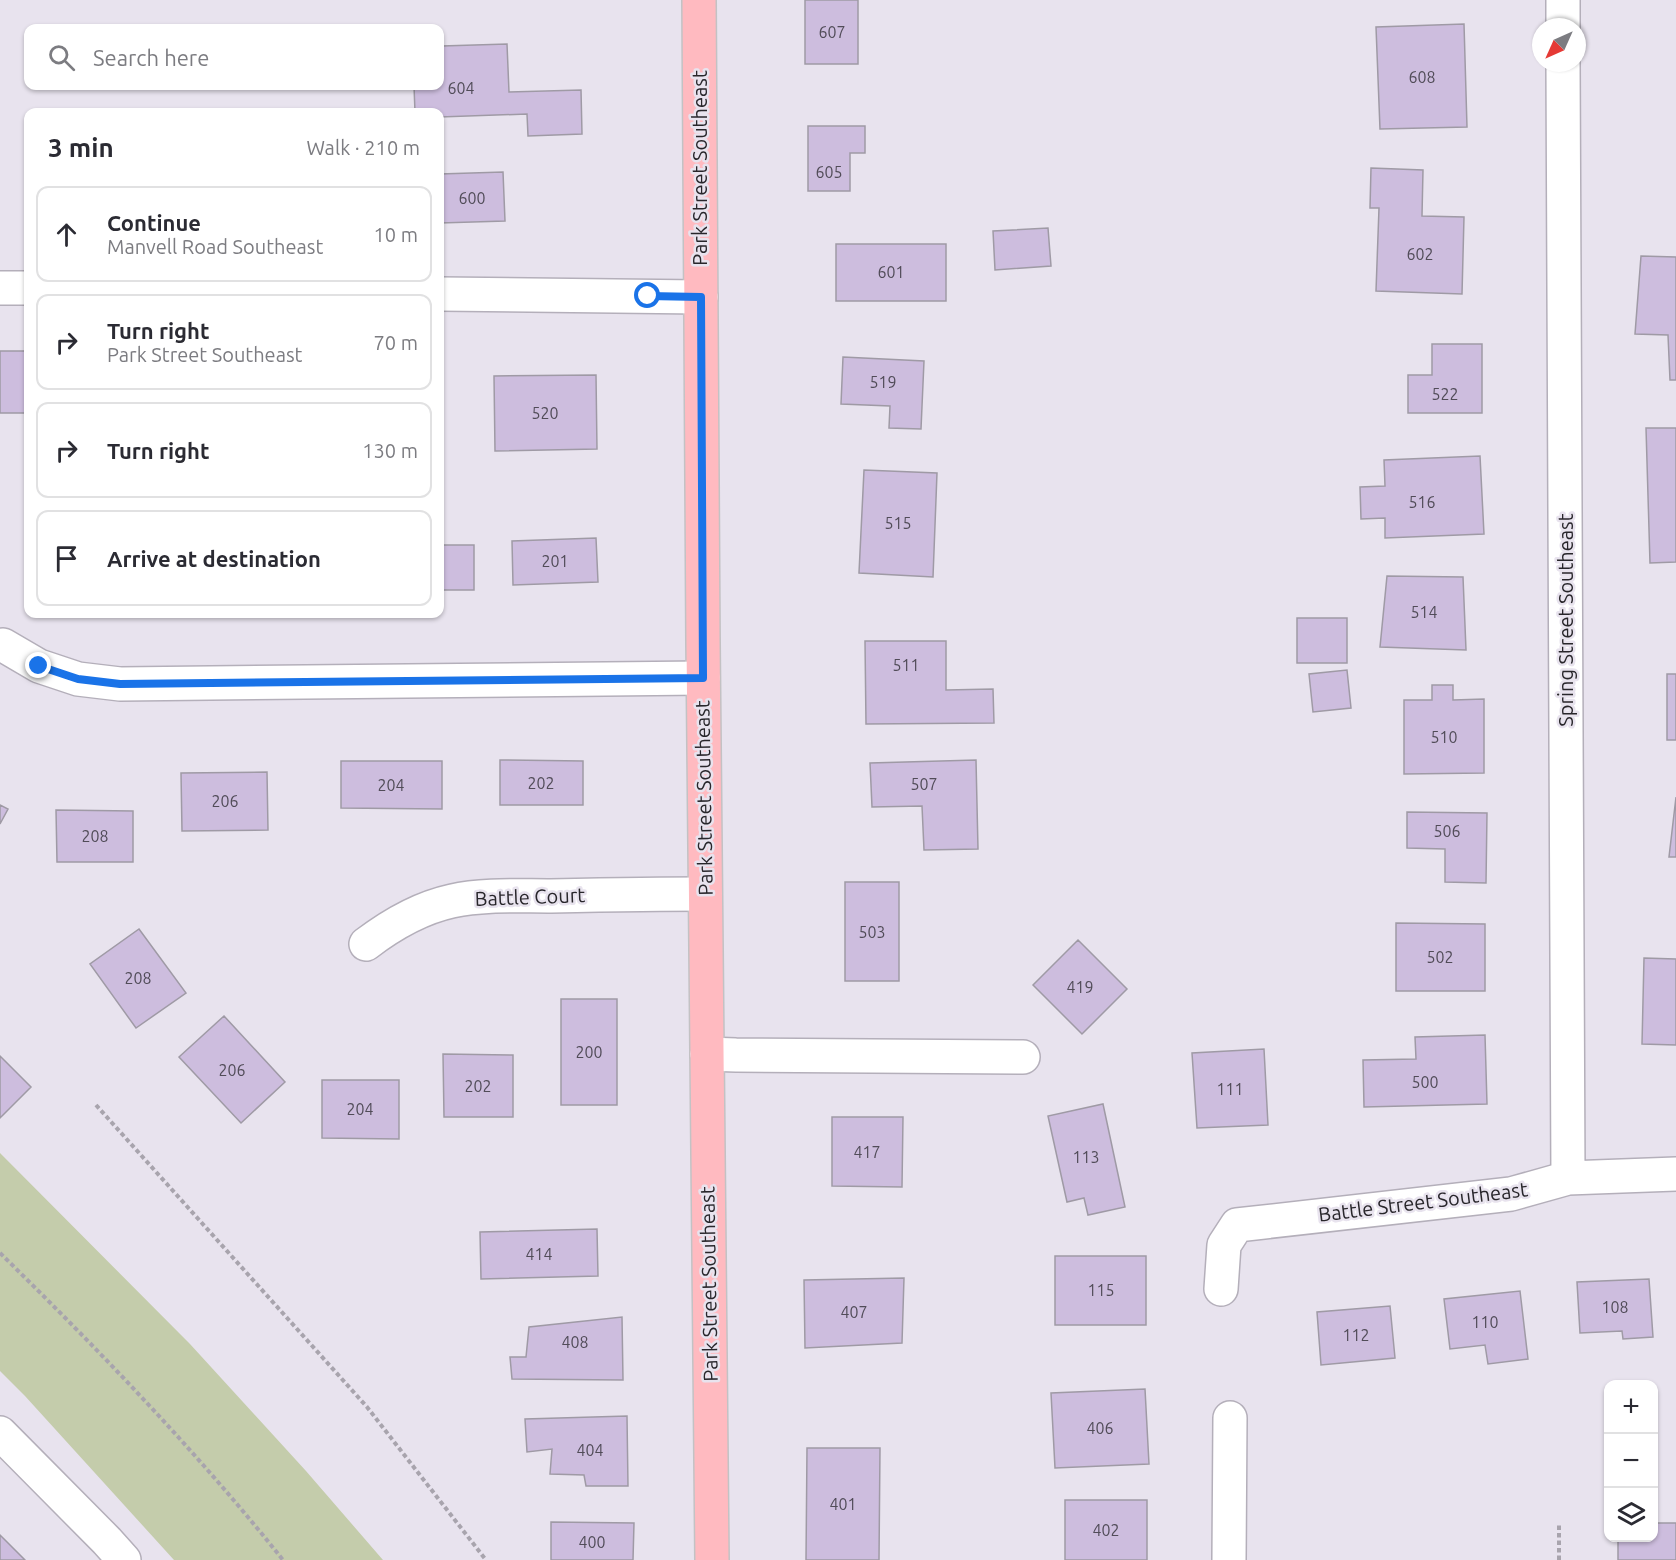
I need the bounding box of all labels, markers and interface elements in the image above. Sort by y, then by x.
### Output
north arrow [1532,18,1586,72]
house number: 607 [818,23,846,41]
search box [24,24,444,90]
icon: search [45,41,78,74]
text: Search here [93,45,209,70]
house number: 608 [1408,68,1436,86]
street label: Park Street Southeast [688,70,711,266]
house number: 604 [447,79,475,97]
text: 3 min [48,133,114,162]
text: Walk · 210 m [307,136,420,159]
house number: 605 [815,163,843,181]
house number: 600 [458,189,486,207]
text: Continue [107,210,201,235]
icon: ahead [50,218,83,251]
text: 10 m [374,223,418,246]
text: Manvell Road Southeast [107,235,323,258]
house number: 602 [1406,245,1434,263]
house number: 601 [877,263,905,281]
route start [634,282,660,308]
text: Turn right [107,318,209,343]
icon: right [50,326,83,359]
text: 70 m [374,331,418,354]
text: Park Street Southeast [107,343,302,366]
house number: 519 [869,373,897,391]
house number: 522 [1431,385,1459,403]
house number: 520 [531,404,559,422]
icon: right [50,434,83,467]
text: Turn right [107,438,209,463]
text: 130 m [362,439,418,462]
house number: 516 [1408,493,1436,511]
street label: Spring Street Southeast [1554,513,1577,727]
house number: 515 [884,514,912,532]
icon: arrive [50,542,83,575]
text: Arrive at destination [107,546,321,571]
house number: 201 [541,552,569,570]
house number: 514 [1410,603,1438,621]
route end [25,652,51,678]
house number: 511 [892,656,920,674]
street label: Park Street Southeast [690,700,717,896]
house number: 510 [1430,728,1458,746]
house number: 202 [527,774,555,792]
house number: 507 [910,775,938,793]
house number: 204 [377,776,405,794]
house number: 206 [211,792,239,810]
house number: 506 [1433,822,1461,840]
house number: 208 [81,827,109,845]
street label: Battle Court [474,883,586,910]
house number: 503 [858,923,886,941]
house number: 502 [1426,948,1454,966]
house number: 208 [124,969,152,987]
house number: 419 [1066,978,1094,996]
house number: 200 [575,1043,603,1061]
house number: 206 [218,1061,246,1079]
house number: 500 [1411,1073,1439,1091]
house number: 202 [464,1077,492,1095]
house number: 111 [1216,1080,1244,1098]
house number: 204 [346,1100,374,1118]
house number: 417 [853,1143,881,1161]
house number: 113 [1072,1148,1100,1166]
street label: Battle Street Southeast [1317,1177,1529,1226]
street label: Park Street Southeast [695,1186,722,1382]
house number: 414 [525,1245,553,1263]
house number: 115 [1087,1281,1115,1299]
house number: 108 [1601,1298,1629,1316]
house number: 407 [840,1303,868,1321]
house number: 110 [1471,1313,1499,1331]
house number: 112 [1342,1326,1370,1344]
house number: 408 [561,1333,589,1351]
map controls [1604,1380,1658,1542]
button: + [1604,1380,1658,1434]
house number: 406 [1086,1419,1114,1437]
button: − [1604,1434,1658,1488]
house number: 404 [576,1441,604,1459]
button: layers [1604,1488,1658,1542]
house number: 401 [829,1495,857,1513]
house number: 402 [1092,1521,1120,1539]
house number: 400 [578,1533,606,1551]

